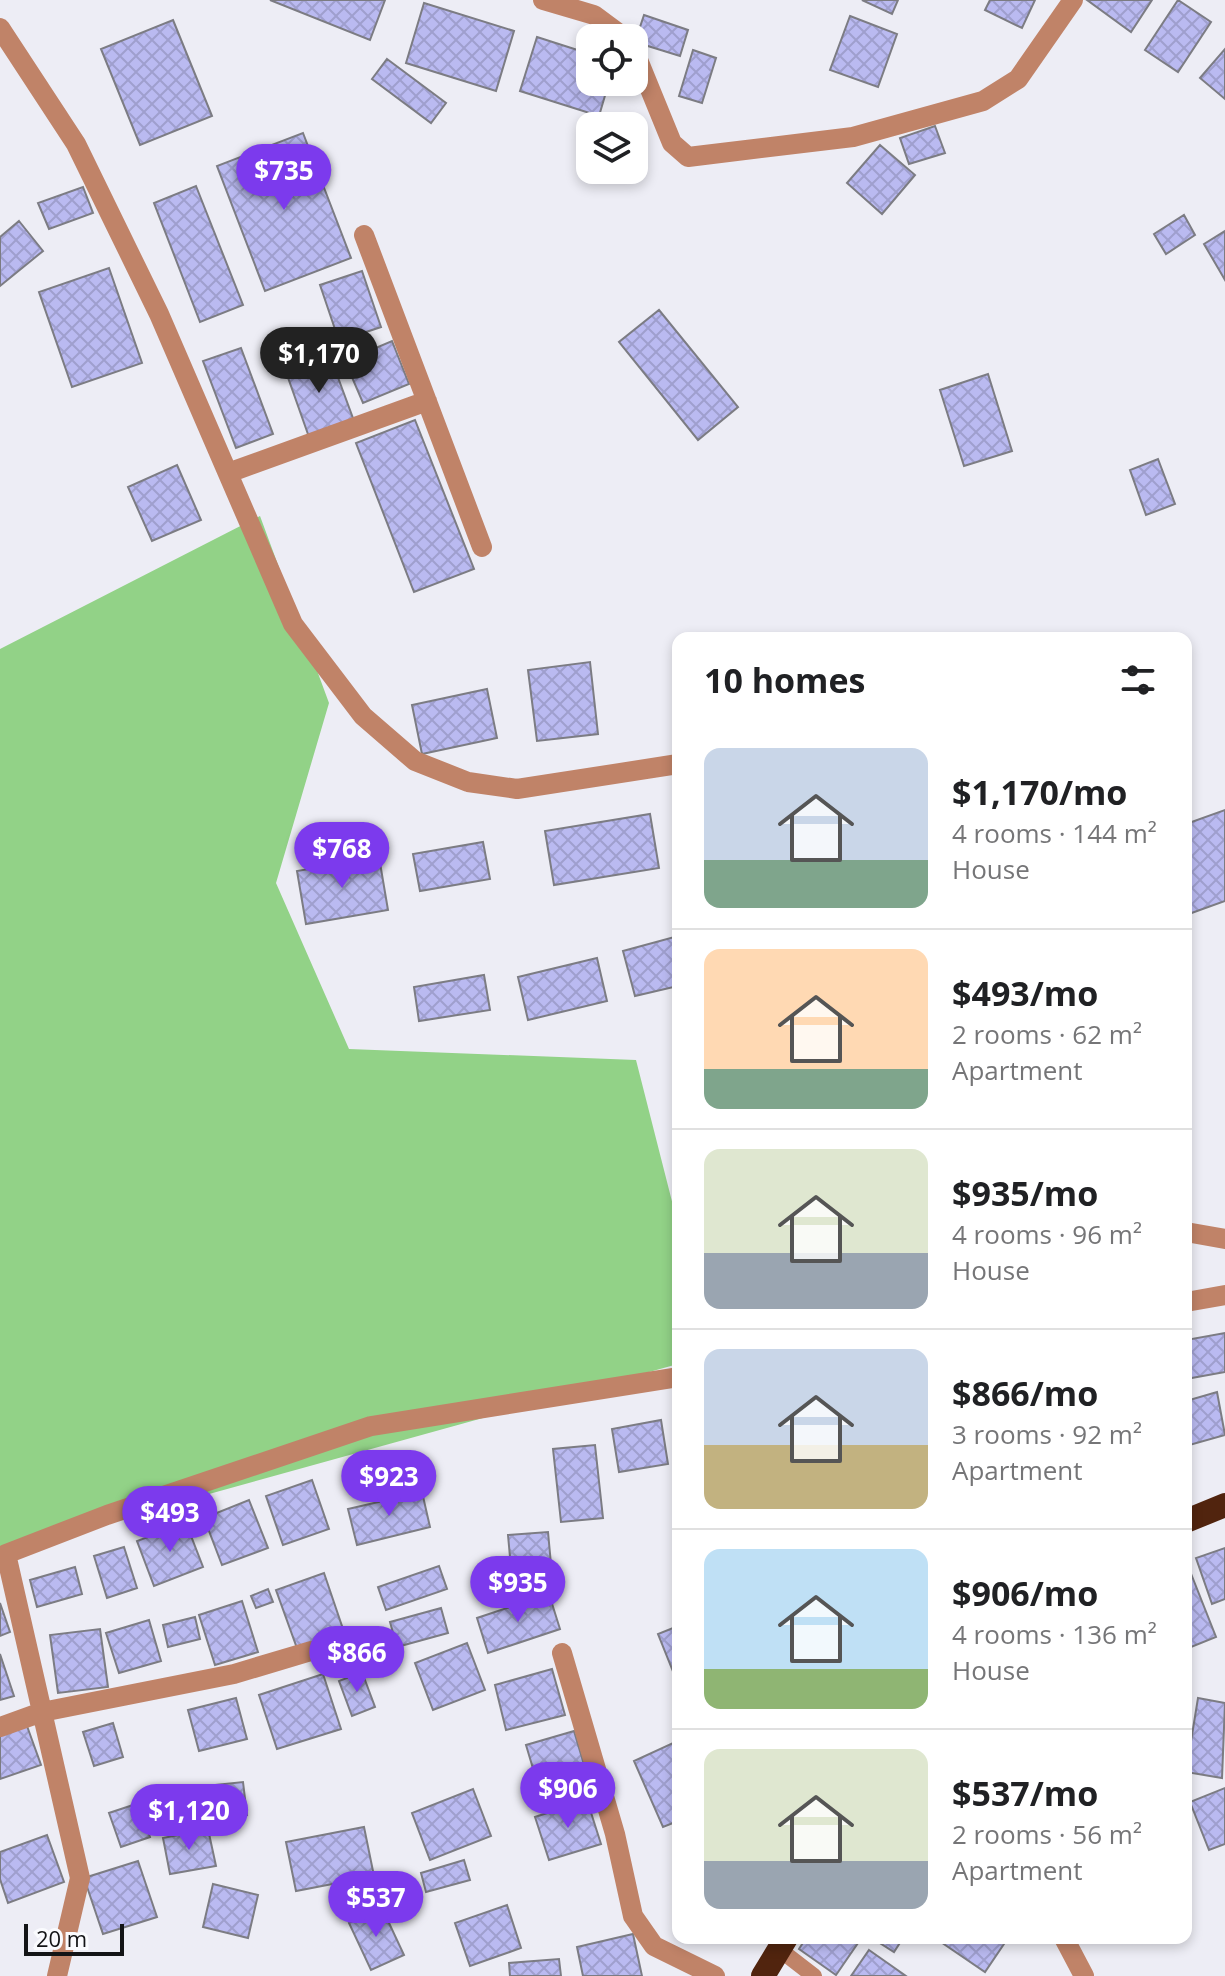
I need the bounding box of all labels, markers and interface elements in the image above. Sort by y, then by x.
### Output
map controls [576,24,648,184]
button: locate [576,24,648,96]
button: layers [576,112,648,184]
pin: $735 [237,144,331,212]
text: $735 [254,152,314,188]
pin: $1,170 [254,327,384,395]
text: $1,170 [278,335,360,371]
text: 10 homes [704,657,865,703]
icon: filters [1116,658,1160,702]
text: $1,170/mo [952,769,1127,815]
icon: home [768,780,864,876]
text: 4 rooms · 144 m² [952,815,1157,851]
pin: $768 [295,822,389,890]
text: $768 [312,830,372,866]
text: House [952,851,1030,887]
text: $493/mo [952,970,1098,1016]
icon: home [768,981,864,1077]
text: 2 rooms · 62 m² [952,1016,1142,1052]
text: Apartment [952,1052,1083,1088]
text: $935/mo [952,1170,1098,1216]
icon: home [768,1181,864,1277]
text: 4 rooms · 96 m² [952,1216,1142,1252]
text: House [952,1252,1030,1288]
text: $866/mo [952,1370,1098,1416]
icon: home [768,1381,864,1477]
text: 3 rooms · 92 m² [952,1416,1142,1452]
pin: $923 [342,1450,436,1518]
text: Apartment [952,1452,1083,1488]
text: $923 [359,1458,419,1494]
pin: $493 [123,1486,217,1554]
text: $493 [140,1494,200,1530]
pin: $935 [471,1556,565,1624]
text: $935 [488,1564,548,1600]
text: $906/mo [952,1570,1098,1616]
icon: home [768,1581,864,1677]
text: 4 rooms · 136 m² [952,1616,1157,1652]
pin: $866 [310,1626,404,1694]
text: $866 [327,1634,387,1670]
text: House [952,1652,1030,1688]
pin: $906 [521,1762,615,1830]
text: $906 [538,1770,598,1806]
text: $537/mo [952,1770,1098,1816]
icon: home [768,1781,864,1877]
pin: $1,120 [124,1784,254,1852]
text: $1,120 [148,1792,230,1828]
text: 2 rooms · 56 m² [952,1816,1142,1852]
text: Apartment [952,1852,1083,1888]
pin: $537 [329,1871,423,1939]
text: $537 [346,1879,406,1915]
scale bar [24,1920,124,1956]
text: 20 m [36,1923,87,1953]

